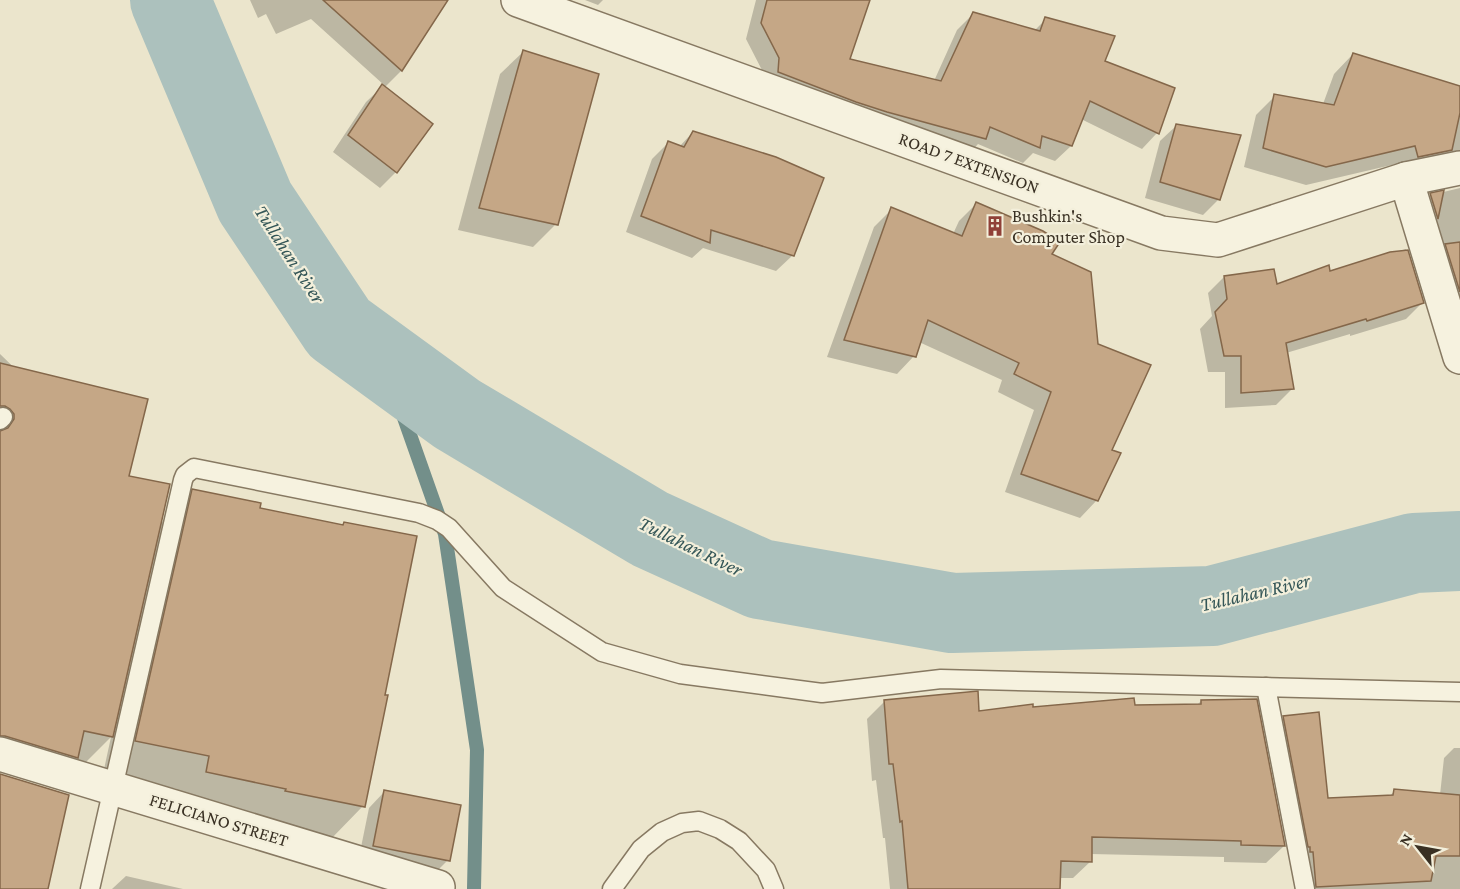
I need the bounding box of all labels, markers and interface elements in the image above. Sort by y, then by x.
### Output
street label: ROAD 7 EXTENSION [896,128,1042,198]
water label: Tullahan River [250,201,330,308]
place label: Bushkin's Computer Shop [1012,206,1125,247]
building icon: Bushkin's Computer Shop [983,214,1007,238]
water label: Tullahan River [636,512,747,581]
water label: Tullahan River [1198,568,1313,615]
street label: FELICIANO STREET [147,789,291,851]
north arrow [1388,817,1448,877]
text: N [1395,830,1416,849]

